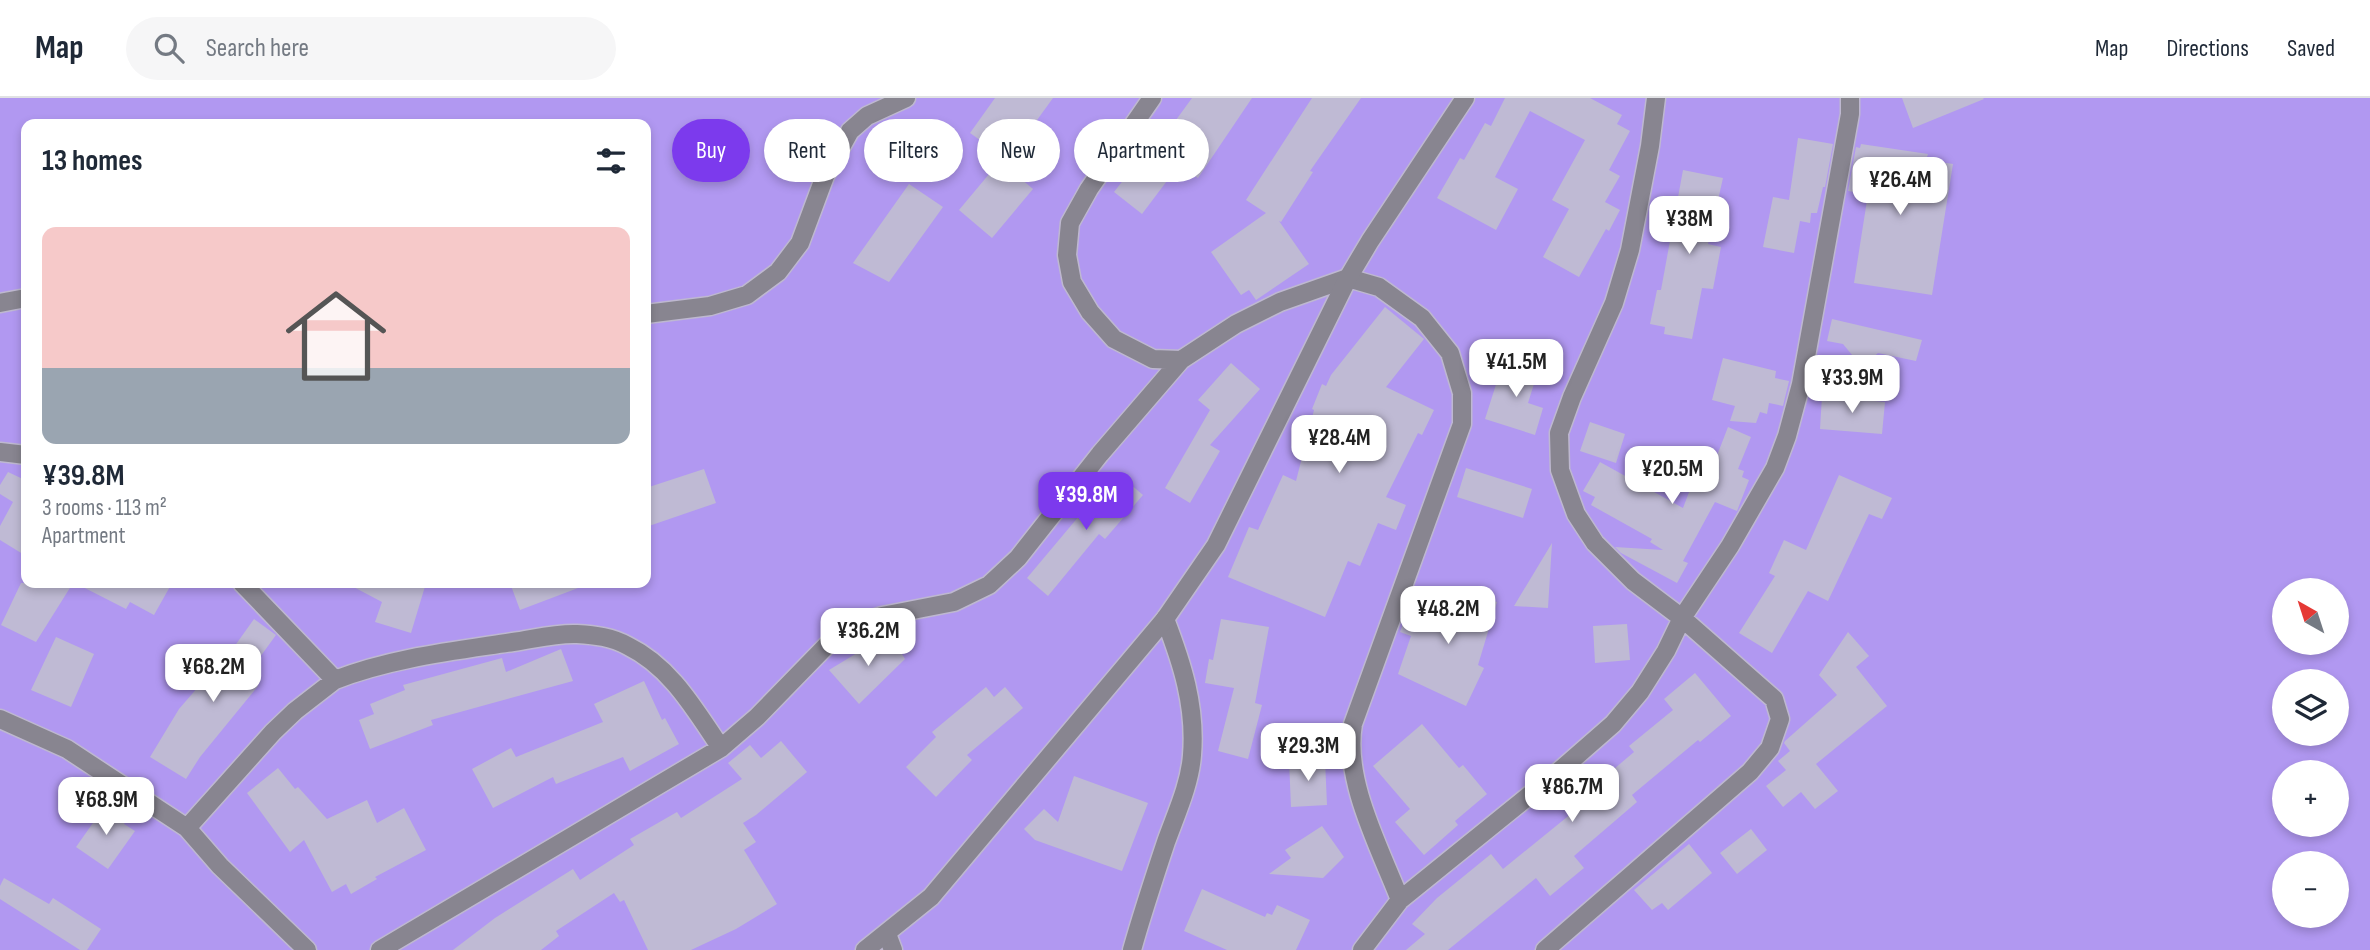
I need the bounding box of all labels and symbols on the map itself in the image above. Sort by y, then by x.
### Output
pin: ¥26.4M [1843,158,1957,217]
pin: ¥38M [1648,197,1730,256]
pin: ¥41.5M [1459,340,1573,399]
pin: ¥33.9M [1795,356,1909,415]
pin: ¥28.4M [1282,416,1396,475]
pin: ¥20.5M [1615,446,1729,506]
pin: ¥39.8M [1029,472,1143,532]
north arrow [2272,578,2348,654]
pin: ¥48.2M [1391,587,1505,646]
pin: ¥36.2M [811,608,925,668]
pin: ¥68.2M [156,644,270,704]
pin: ¥29.3M [1251,724,1365,783]
pin: ¥86.7M [1515,764,1629,824]
pin: ¥68.9M [49,778,163,837]

